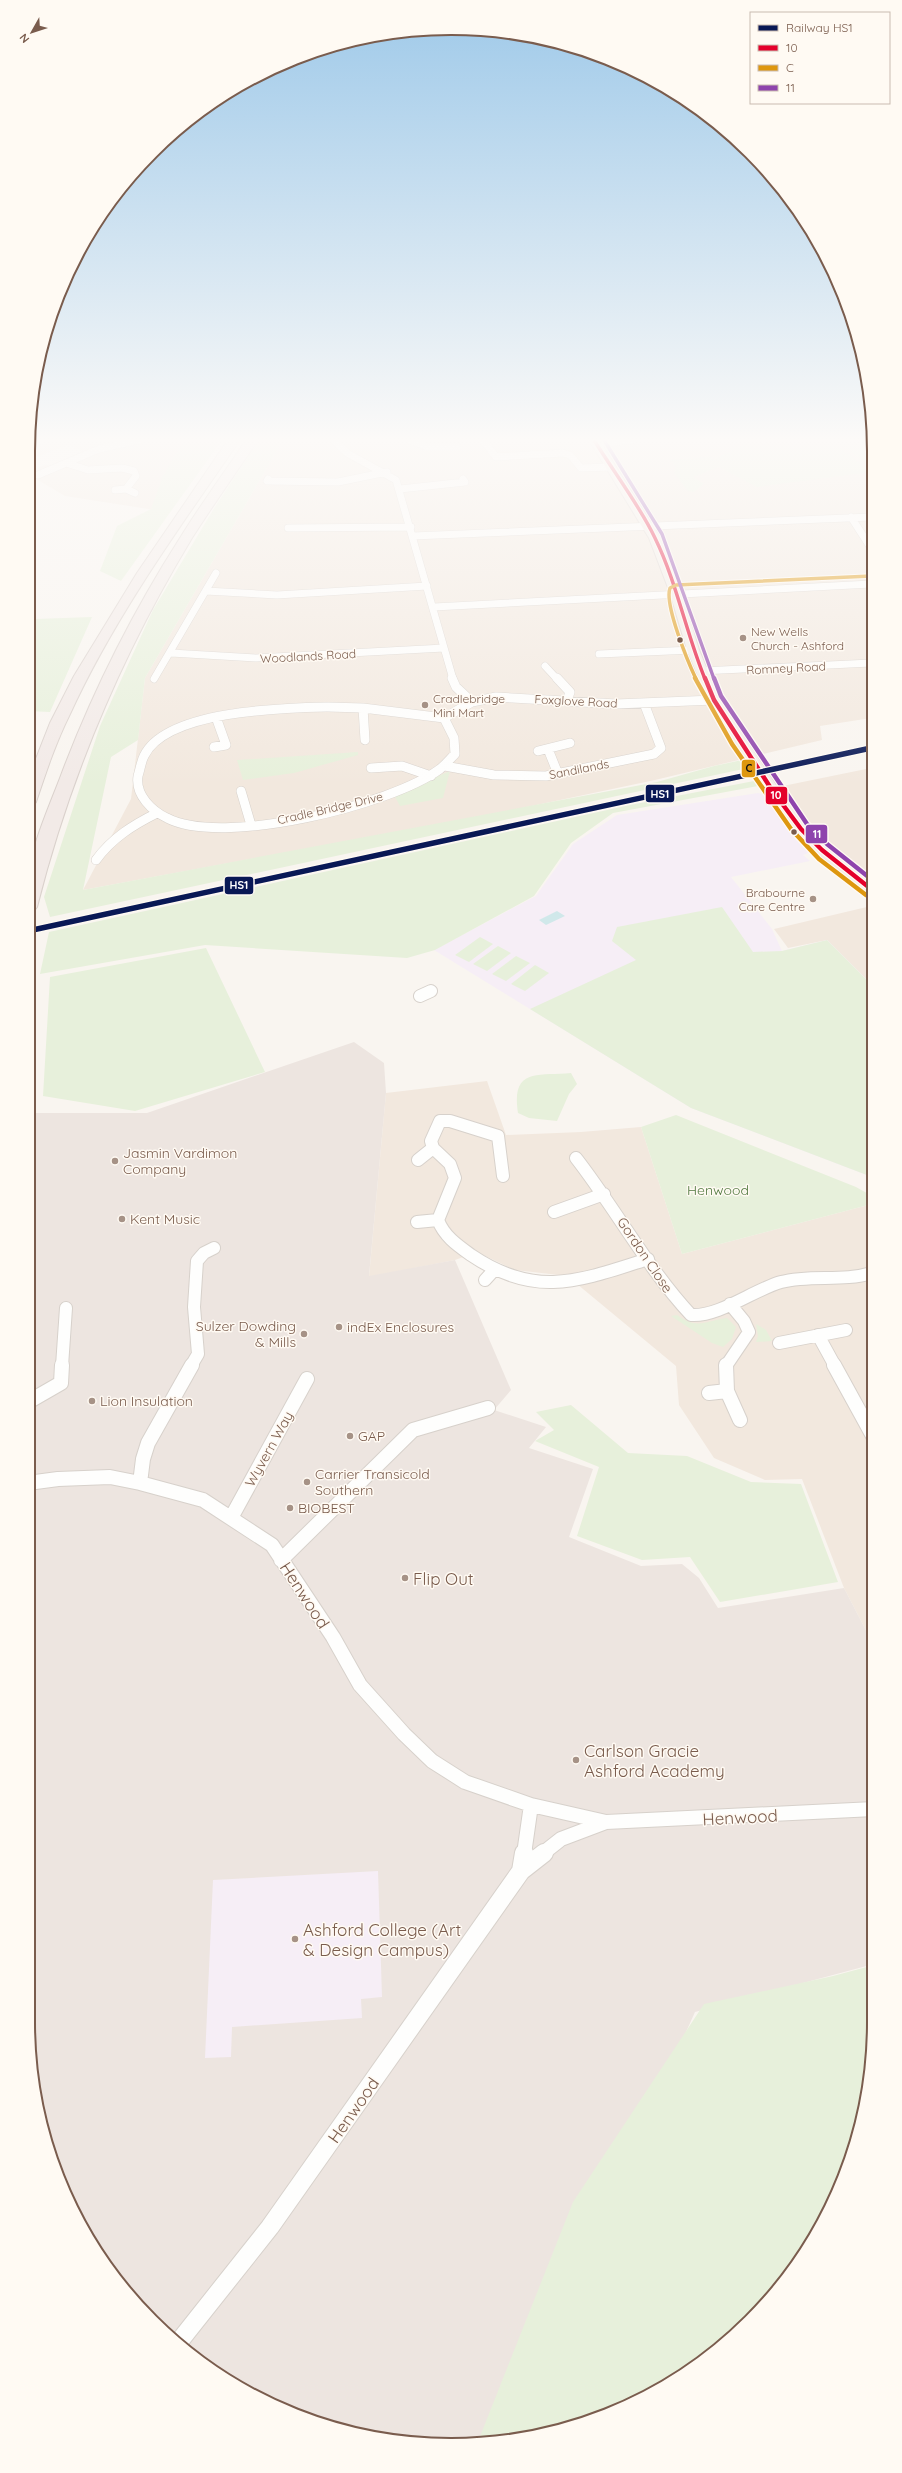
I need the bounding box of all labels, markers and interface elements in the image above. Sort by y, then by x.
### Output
north arrow [12,12,52,52]
legend [750,12,890,104]
text: Railway HS1 [786,20,853,35]
text: N [16,31,32,46]
text: 10 [786,40,798,55]
text: C [786,60,794,75]
text: 11 [786,80,795,95]
place label: New Wells Church - Ashford [751,624,844,653]
marker: New Wells Church - Ashford [738,633,748,643]
unlabelled marker [675,635,685,645]
street label: Woodlands Road [260,646,356,666]
street label: Romney Road [746,658,826,678]
place label: Cradlebridge Mini Mart [433,691,505,720]
street label: Foxglove Road [534,691,618,711]
marker: Cradlebridge Mini Mart [420,700,430,710]
street label: Sandilands [548,756,611,782]
line badge: C [741,759,756,778]
text: C [746,761,753,775]
line badge: HS1 [645,784,675,803]
line badge: 10 [765,786,788,805]
text: HS1 [651,787,669,801]
street label: Cradle Bridge Drive [276,788,385,827]
text: 10 [770,788,782,802]
line badge: 11 [805,824,828,844]
unlabelled marker [789,827,799,837]
text: 11 [813,827,821,841]
line badge: HS1 [224,876,254,895]
text: HS1 [230,878,248,892]
place label: Brabourne Care Centre [739,885,805,914]
marker: Brabourne Care Centre [808,894,818,904]
place label: Jasmin Vardimon Company [123,1144,237,1178]
marker: Jasmin Vardimon Company [110,1156,120,1166]
park label: Henwood [687,1181,749,1199]
place label: Kent Music [130,1210,200,1228]
marker: Kent Music [117,1214,127,1224]
street label: Gordon Close [613,1214,677,1296]
place label: Sulzer Dowding & Mills [196,1317,296,1351]
place label: indEx Enclosures [347,1318,454,1336]
marker: indEx Enclosures [334,1322,344,1332]
marker: Sulzer Dowding & Mills [299,1329,309,1339]
place label: Lion Insulation [100,1392,193,1410]
marker: Lion Insulation [87,1396,97,1406]
street label: Wyvern Way [241,1408,297,1490]
place label: GAP [358,1427,385,1445]
marker: GAP [345,1431,355,1441]
place label: Carrier Transicold Southern [315,1465,430,1499]
marker: Carrier Transicold Southern [302,1477,312,1487]
place label: BIOBEST [298,1499,355,1517]
marker: BIOBEST [285,1503,295,1513]
street label: Henwood [276,1558,334,1632]
place label: Flip Out [413,1568,474,1589]
marker: Flip Out [400,1573,410,1583]
place label: Carlson Gracie Ashford Academy [584,1740,725,1781]
marker: Carlson Gracie Ashford Academy [571,1755,581,1765]
street label: Henwood [702,1805,778,1829]
place label: Ashford College (Art & Design Campus) [303,1919,461,1960]
marker: Ashford College (Art & Design Campus) [290,1934,300,1944]
street label: Henwood [323,2073,383,2147]

